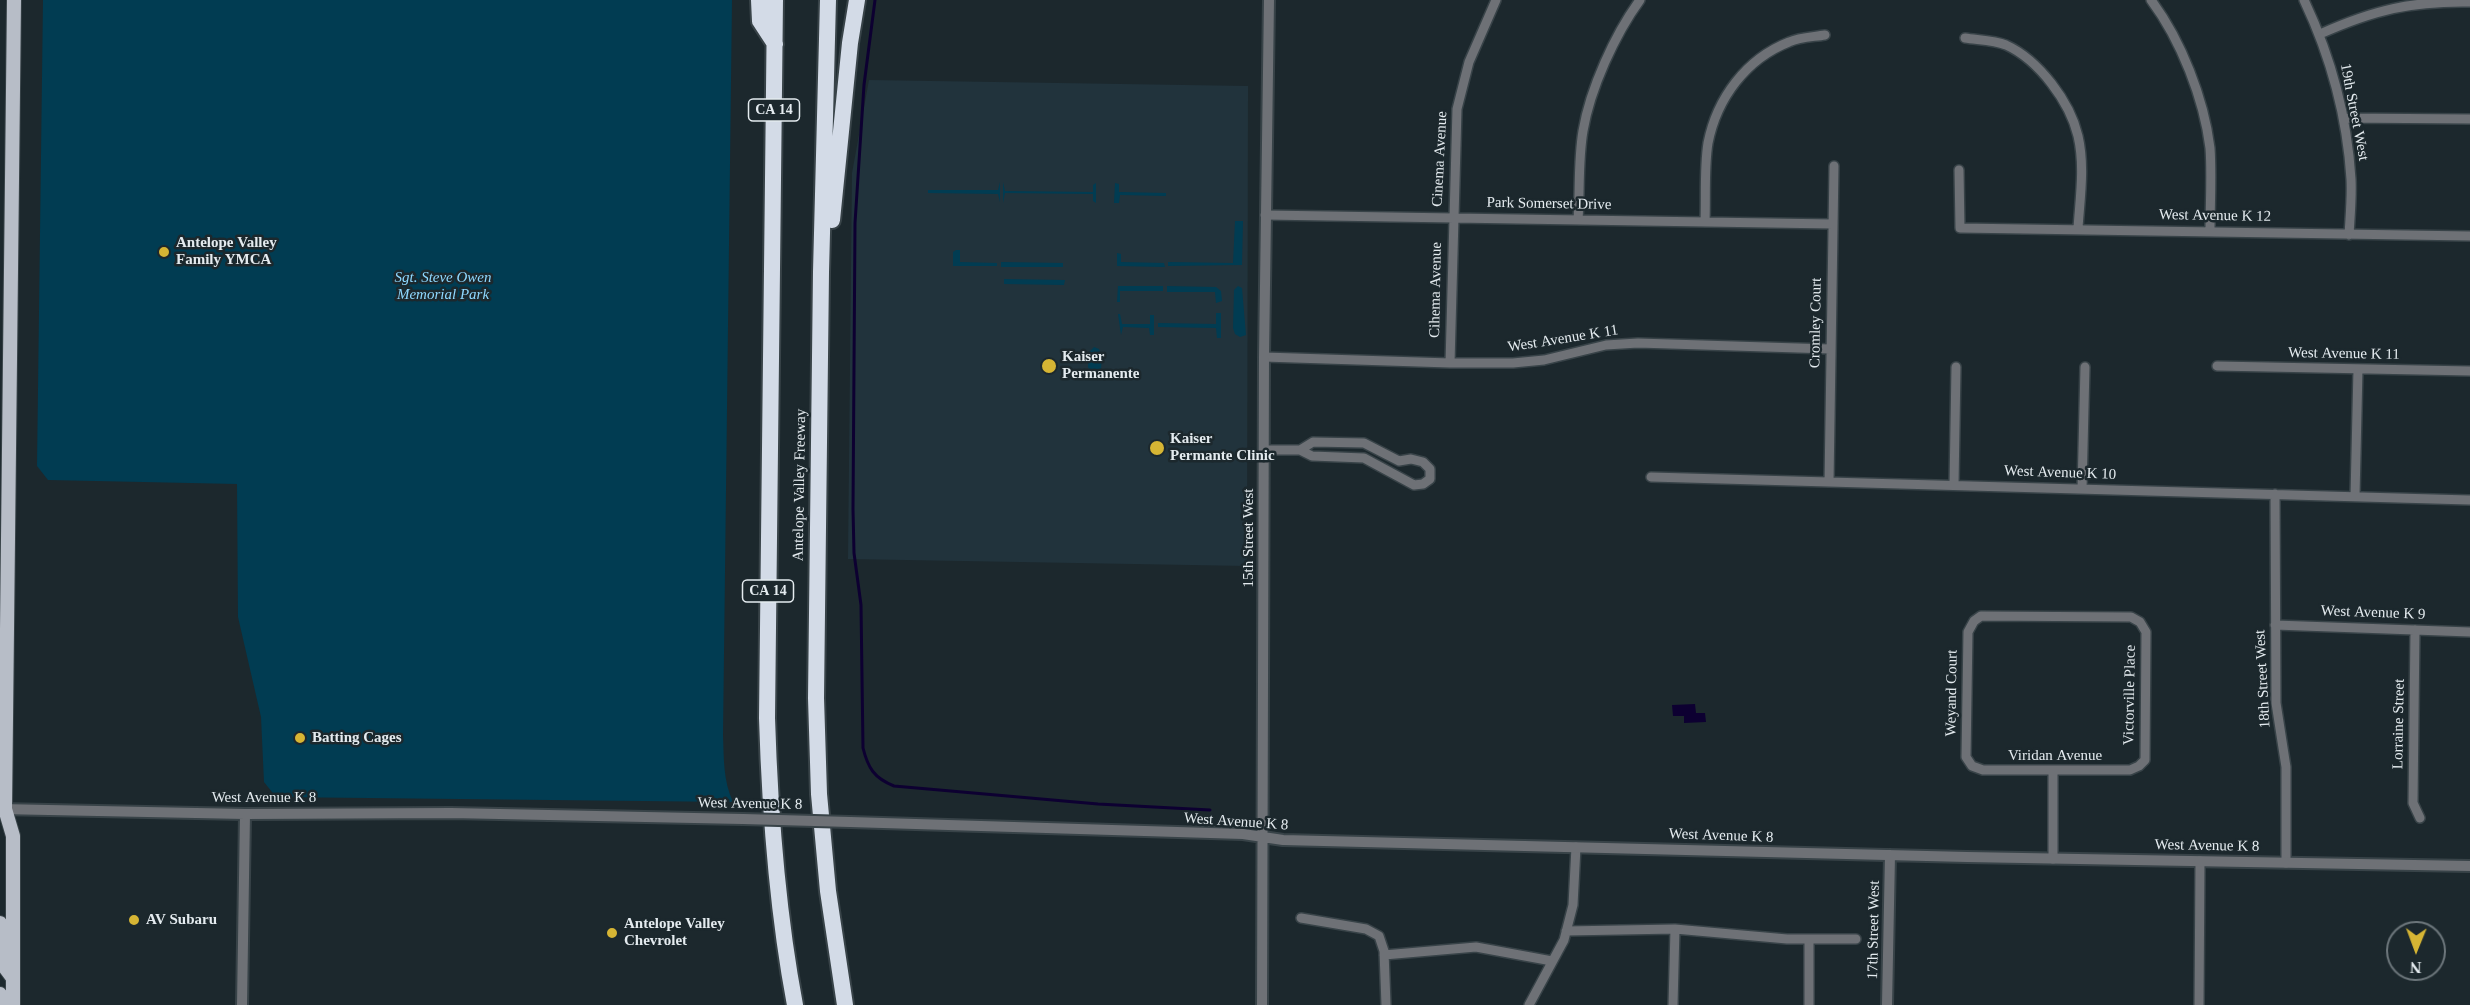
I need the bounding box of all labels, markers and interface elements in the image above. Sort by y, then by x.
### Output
street label: 19th Street West [2336,62,2372,162]
road number: CA 14 [748,99,800,121]
street label: Cinema Avenue [1429,111,1451,207]
street label: Park Somerset Drive [1486,194,1612,214]
street label: West Avenue K 12 [2159,206,2271,226]
place label: Antelope Valley Family YMCA [176,234,277,269]
street label: Cihema Avenue [1426,242,1446,338]
marker: Antelope Valley Family YMCA [157,245,171,259]
park label: Sgt. Steve Owen Memorial Park [394,269,492,304]
street label: Cromley Court [1806,278,1826,368]
street label: West Avenue K 11 [1506,321,1620,357]
street label: West Avenue K 11 [2288,344,2400,364]
place label: Kaiser Permanente [1062,348,1139,383]
marker: Kaiser Permanente [1040,357,1058,375]
street label: Antelope Valley Freeway [790,409,810,561]
place label: Kaiser Permante Clinic [1170,430,1275,465]
marker: Kaiser Permante Clinic [1148,439,1166,457]
street label: West Avenue K 10 [2004,462,2116,484]
street label: 15th Street West [1240,489,1258,587]
road number: CA 14 [742,580,794,602]
street label: West Avenue K 9 [2320,602,2426,624]
street label: 18th Street West [2251,629,2275,729]
street label: Victorville Place [2120,645,2140,745]
street label: Weyand Court [1942,650,1962,736]
street label: Lorraine Street [2389,679,2409,769]
place label: Batting Cages [312,729,402,747]
marker: Batting Cages [293,731,307,745]
street label: Viridan Avenue [2008,747,2102,765]
street label: West Avenue K 8 [212,789,316,807]
street label: West Avenue K 8 [697,794,803,814]
street label: West Avenue K 8 [1183,809,1289,835]
street label: West Avenue K 8 [1668,825,1774,847]
street label: West Avenue K 8 [2154,836,2260,856]
street label: 17th Street West [1864,880,1884,980]
place label: AV Subaru [146,911,217,929]
marker: AV Subaru [127,913,141,927]
place label: Antelope Valley Chevrolet [624,915,725,950]
north arrow [2386,921,2446,981]
marker: Antelope Valley Chevrolet [605,926,619,940]
text: N [2410,959,2422,976]

